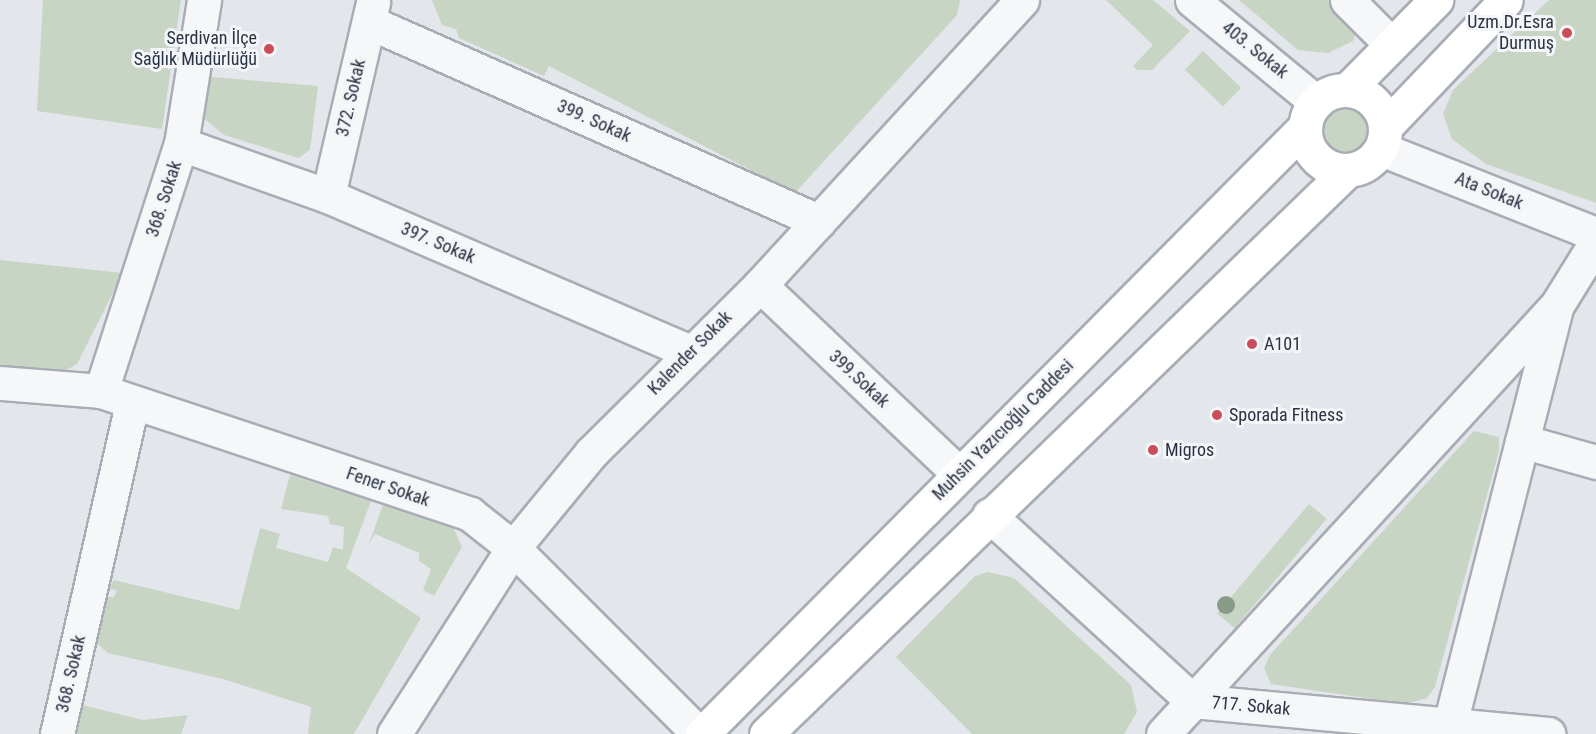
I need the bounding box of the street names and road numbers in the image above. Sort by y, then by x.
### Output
street label: 403. Sokak [1218,17,1292,83]
street label: 372. Sokak [332,57,370,139]
street label: 399. Sokak [554,95,634,147]
street label: 368. Sokak [142,158,186,240]
street label: Ata Sokak [1452,168,1526,214]
street label: 397. Sokak [398,218,478,268]
street label: Kalender Sokak [643,306,737,400]
street label: 399.Sokak [824,346,894,412]
street label: Muhsin Yazıcıoğlu Caddesi [928,355,1078,505]
street label: Fener Sokak [343,463,433,511]
street label: 368. Sokak [52,633,90,715]
street label: 717. Sokak [1211,692,1291,720]

